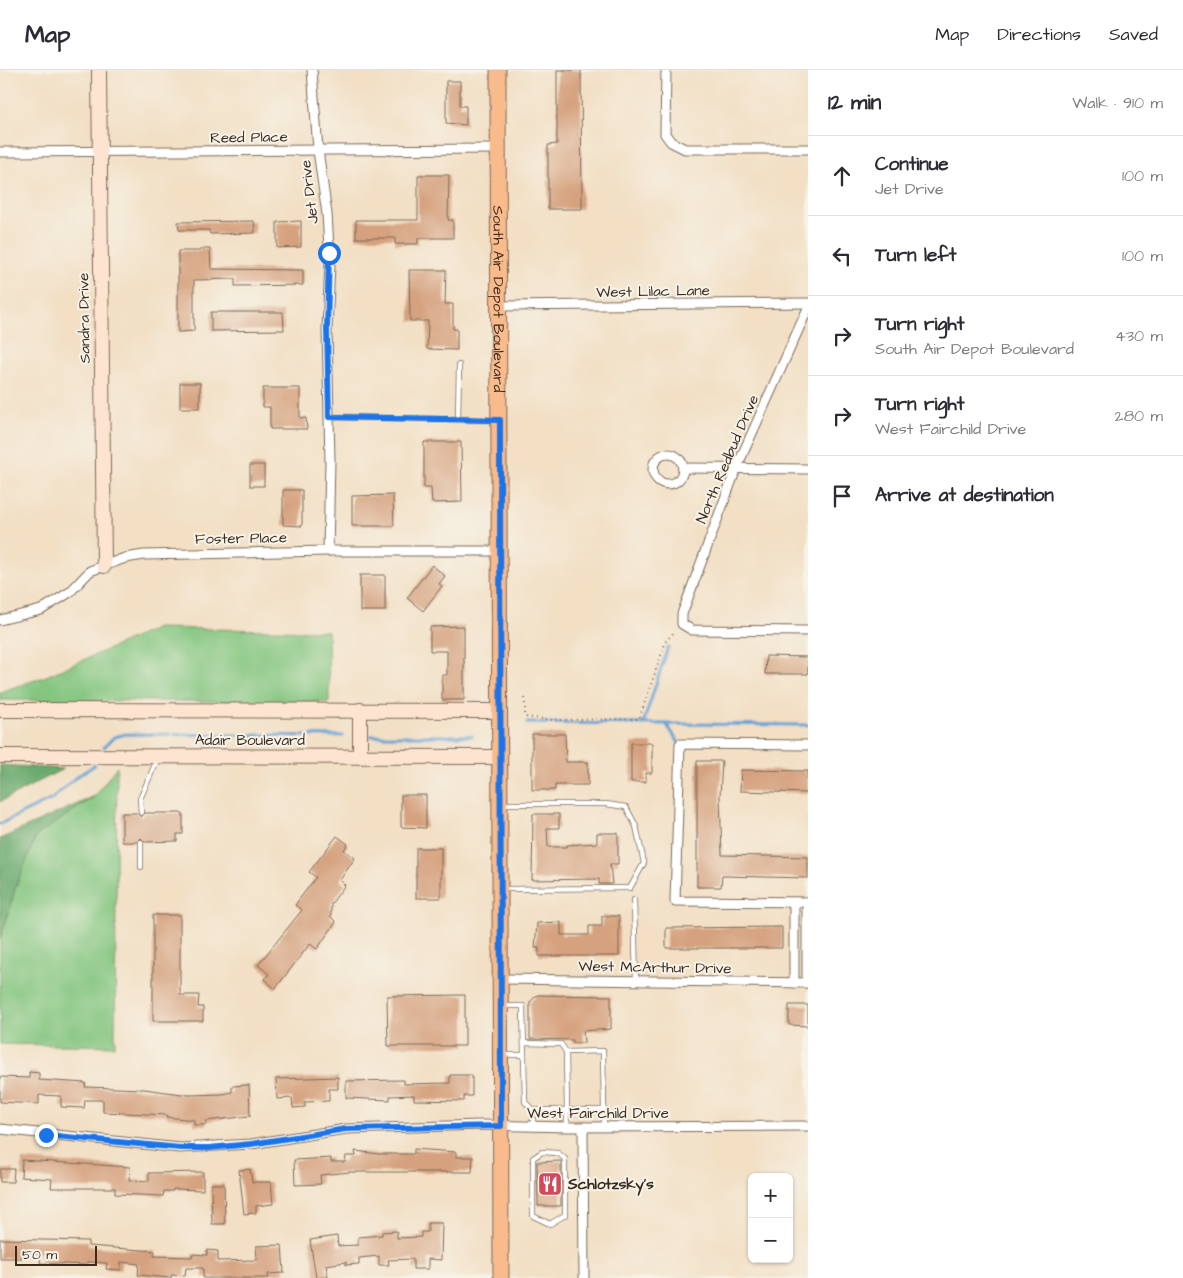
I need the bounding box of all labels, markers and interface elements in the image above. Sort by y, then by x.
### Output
text: Map [25,18,70,52]
text: Map [935,22,969,47]
text: Directions [997,22,1081,47]
text: Saved [1109,22,1158,47]
text: 12 min [828,88,881,117]
text: Walk · 910 m [1072,92,1163,114]
street label: Reed Place [210,126,288,149]
text: Continue [875,151,949,178]
street label: Jet Drive [295,159,324,225]
icon: ahead [828,162,856,190]
text: 100 m [1122,165,1163,187]
text: Jet Drive [875,178,944,200]
street label: South Air Depot Boulevard [487,206,509,393]
route start [318,242,341,265]
icon: left [828,242,856,270]
text: Turn left [875,242,956,269]
text: 100 m [1122,245,1163,267]
street label: Sandra Drive [73,273,96,363]
street label: West Lilac Lane [596,280,710,303]
text: Turn right [875,311,964,338]
icon: right [828,322,856,350]
text: 430 m [1115,325,1163,347]
text: South Air Depot Boulevard [875,338,1074,360]
text: Turn right [875,391,964,418]
street label: North Redbud Drive [691,392,764,527]
icon: right [828,402,856,430]
text: 280 m [1115,405,1163,427]
text: West Fairchild Drive [875,418,1026,440]
icon: arrive [828,482,856,510]
text: Arrive at destination [875,482,1054,509]
street label: Foster Place [195,527,287,550]
street label: Adair Boulevard [195,730,305,751]
street label: West McArthur Drive [578,956,732,979]
street label: West Fairchild Drive [527,1103,669,1124]
route end [35,1124,58,1147]
restaurant icon: Schlotzsky's [537,1171,563,1197]
map controls [748,1173,793,1263]
button: + [748,1173,793,1218]
place label: Schlotzsky's [567,1174,654,1196]
button: − [748,1218,793,1263]
scale bar [15,1243,98,1266]
text: 50 m [22,1245,57,1265]

